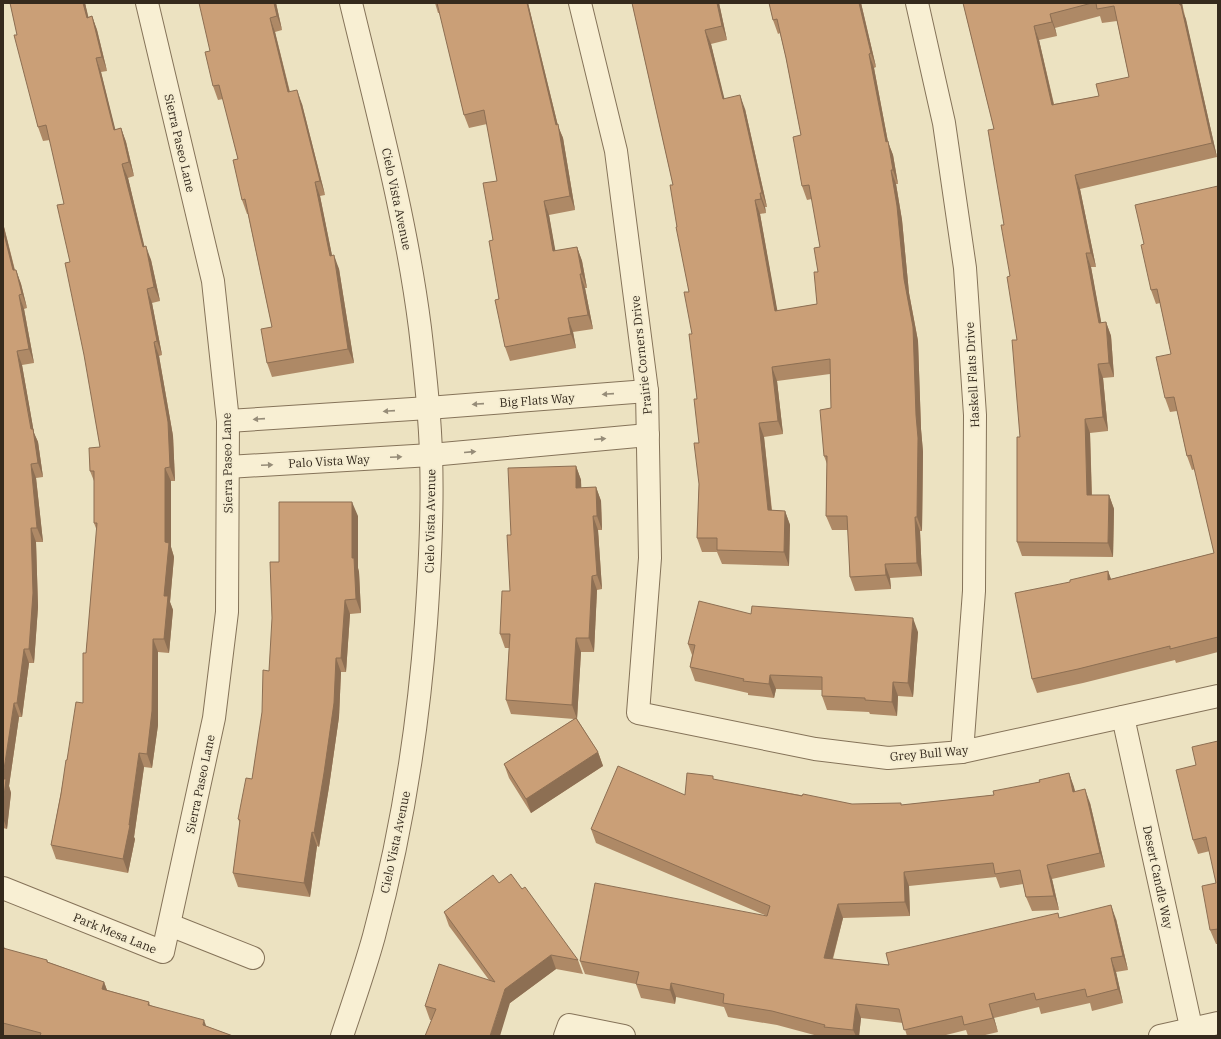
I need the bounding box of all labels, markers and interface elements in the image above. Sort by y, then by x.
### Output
street label: Sierra Paseo Lane [161,92,199,194]
street label: Cielo Vista Avenue [379,146,415,252]
street label: Prairie Corners Drive [627,295,655,415]
street label: Haskell Flats Drive [962,322,982,428]
street label: Big Flats Way [499,390,576,410]
one-way arrow [602,391,614,398]
one-way arrow [472,401,484,408]
one-way arrow [383,407,395,414]
street label: Sierra Paseo Lane [219,413,235,513]
one-way arrow [253,415,265,422]
one-way arrow [594,436,606,443]
one-way arrow [464,448,476,455]
street label: Palo Vista Way [288,451,371,471]
one-way arrow [390,454,402,461]
one-way arrow [260,462,273,468]
street label: Cielo Vista Avenue [422,469,438,573]
street label: Sierra Paseo Lane [182,733,218,835]
street label: Grey Bull Way [889,742,969,764]
street label: Cielo Vista Avenue [377,789,413,895]
street label: Desert Candle Way [1140,824,1176,931]
street label: Park Mesa Lane [71,909,159,957]

